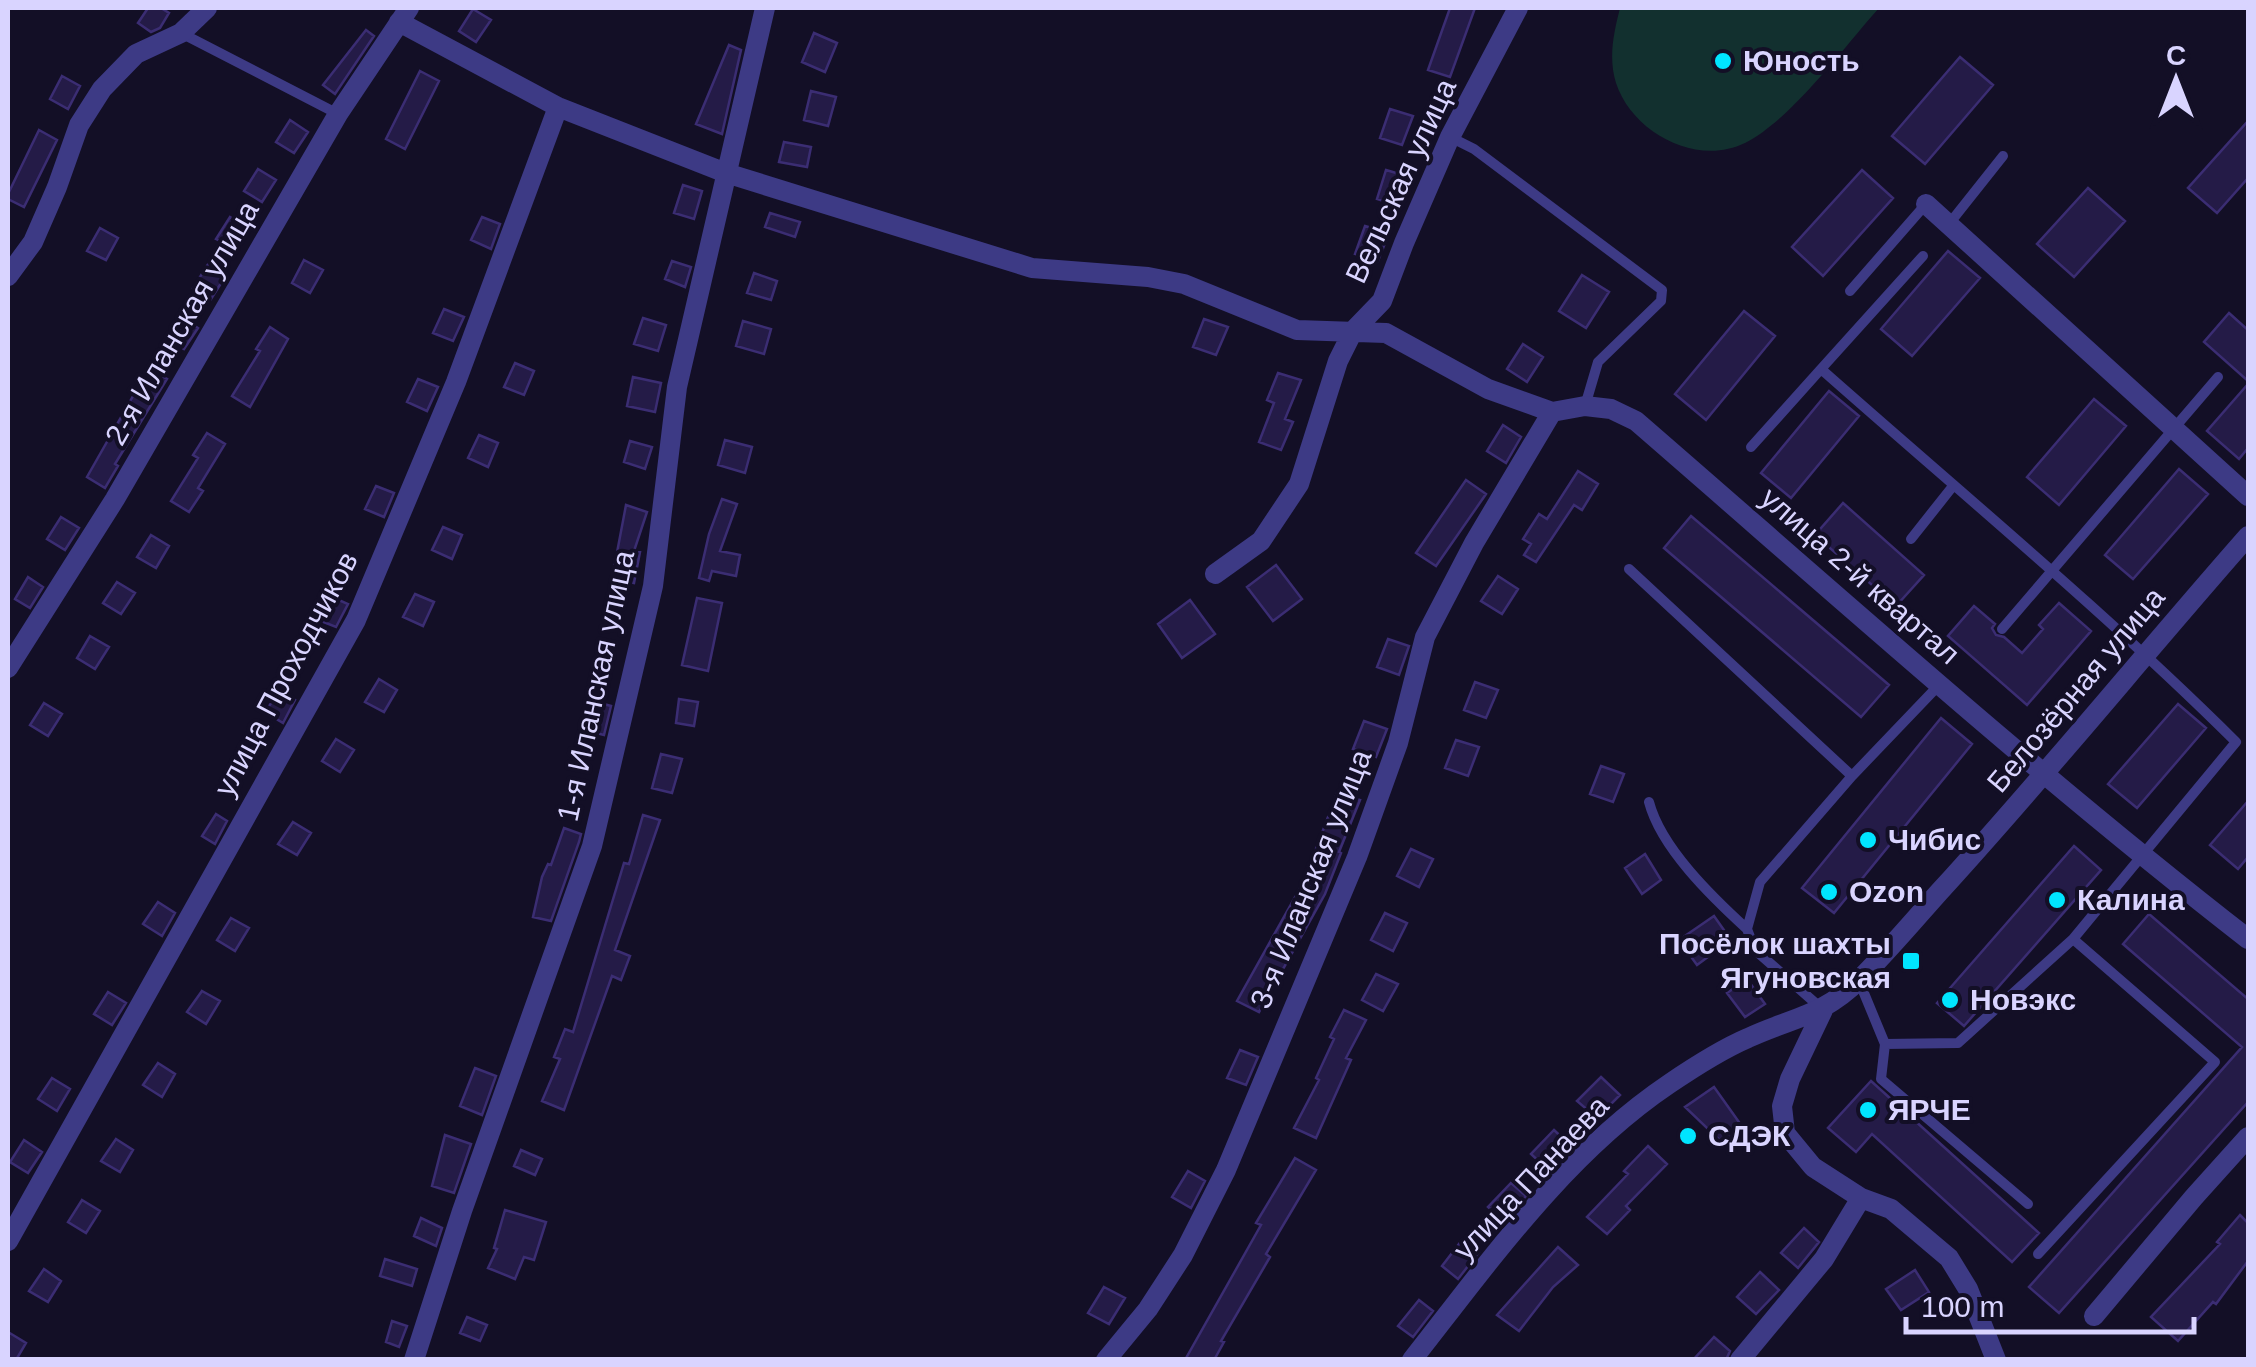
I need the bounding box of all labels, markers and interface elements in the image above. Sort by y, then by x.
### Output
north arrow [2126,30,2226,130]
text: С [2166,40,2186,71]
place label: Юность [1743,44,1860,77]
marker: Юность [1712,50,1734,72]
street label: Вельская улица [1339,73,1462,288]
street label: 2-я Иланская улица [98,195,265,451]
street label: улица 2-й квартал [1755,481,1966,671]
street label: улица Проходчиков [207,546,364,802]
street label: 1-я Иланская улица [551,547,640,824]
street label: Белозёрная улица [1980,580,2171,799]
street label: 3-я Иланская улица [1244,744,1378,1013]
place label: Чибис [1888,823,1981,856]
marker: Чибис [1857,829,1879,851]
place label: Ozon [1849,875,1924,908]
marker: Ozon [1818,881,1840,903]
place label: Калина [2077,883,2185,916]
marker: Калина [2046,889,2068,911]
place label: Посёлок шахты Ягуновская [1659,927,1891,994]
marker: Посёлок шахты Ягуновская [1900,950,1922,972]
place label: Новэкс [1970,983,2076,1016]
marker: Новэкс [1939,989,1961,1011]
street label: улица Панаева [1447,1089,1615,1266]
place label: ЯРЧЕ [1888,1093,1971,1126]
marker: ЯРЧЕ [1857,1099,1879,1121]
place label: СДЭК [1708,1119,1791,1152]
marker: СДЭК [1677,1125,1699,1147]
scale bar [1906,1272,2194,1334]
text: 100 m [1921,1290,2004,1323]

